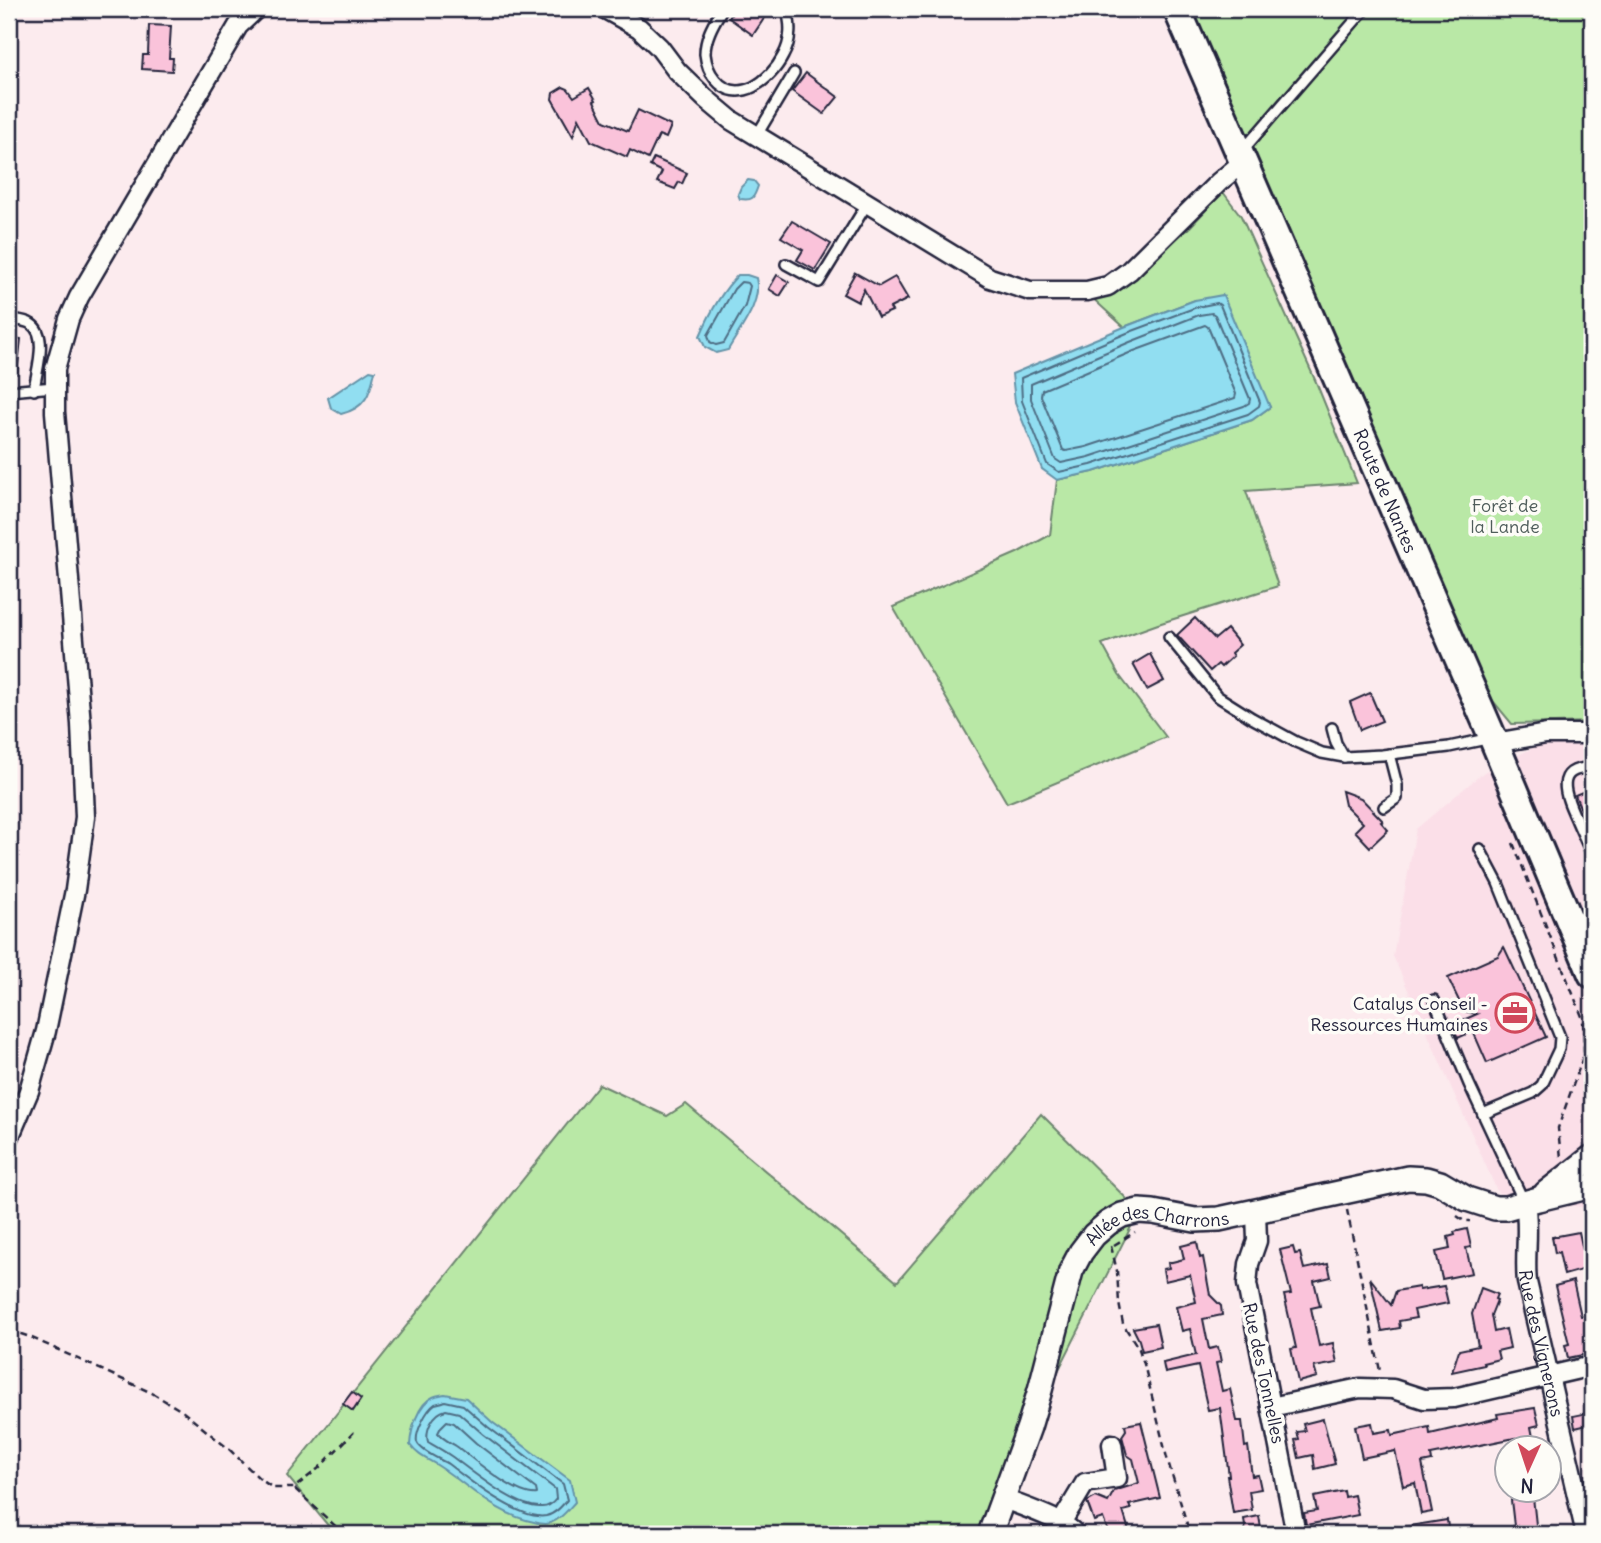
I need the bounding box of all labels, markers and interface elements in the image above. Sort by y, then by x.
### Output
street label: Route de Nantes [1349,425,1423,556]
park label: Forêt de la Lande [1470,494,1540,538]
place label: Catalys Conseil - Ressources Humaines [1310,992,1488,1036]
office icon: Catalys Conseil - Ressources Humaines [1494,992,1536,1034]
street label: Allée des Charrons [1079,1199,1231,1249]
street label: Rue des Vignerons [1515,1269,1570,1419]
street label: Rue des Tonnelles [1238,1301,1290,1445]
north arrow [1492,1434,1562,1504]
text: N [1520,1474,1534,1498]

